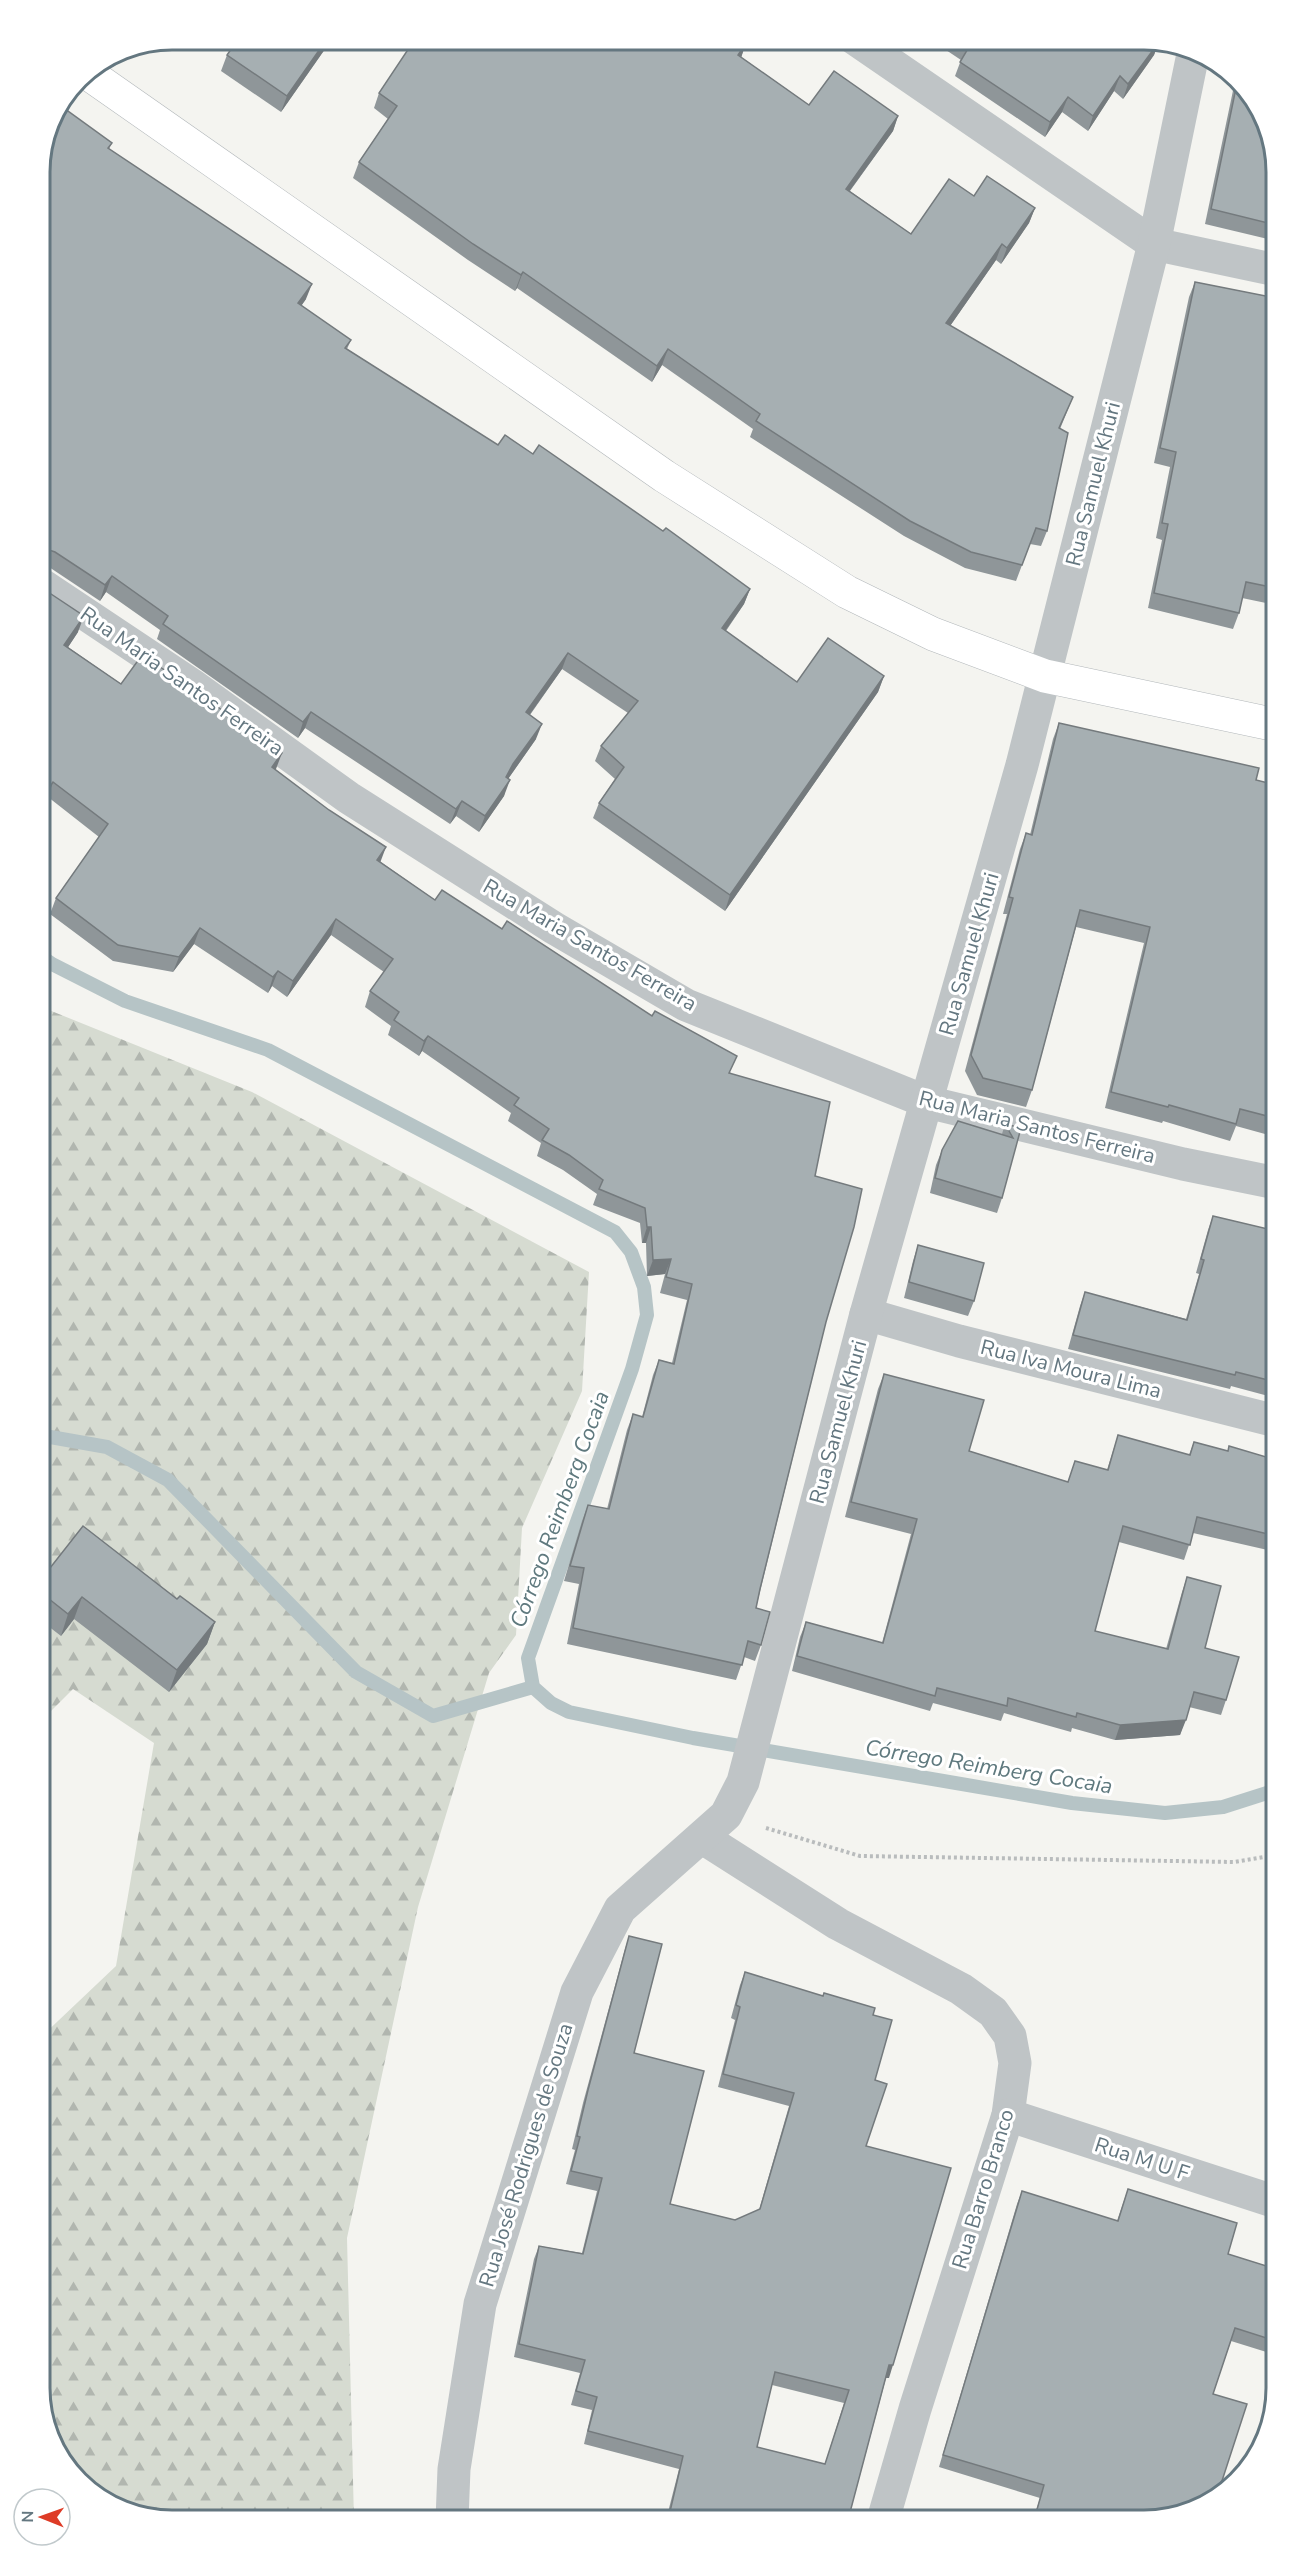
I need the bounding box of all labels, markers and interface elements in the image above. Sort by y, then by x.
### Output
street label: Rua Samuel Khuri [1059,399,1127,569]
street label: Rua Maria Santos Ferreira [75,600,289,762]
street label: Rua Samuel Khuri [932,869,1006,1039]
street label: Rua Maria Santos Ferreira [478,872,702,1018]
street label: Rua Maria Santos Ferreira [916,1084,1158,1170]
street label: Rua Iva Moura Lima [978,1333,1164,1405]
street label: Rua Samuel Khuri [803,1337,873,1507]
water label: Córrego Reimberg Cocaia [503,1387,617,1632]
water label: Córrego Reimberg Cocaia [863,1733,1115,1801]
street label: Rua José Rodrigues de Souza [473,2020,579,2290]
street label: Rua Barro Branco [945,2106,1021,2272]
street label: Rua M U F [1091,2131,1193,2187]
north arrow [12,2487,72,2547]
text: N [17,2511,39,2523]

